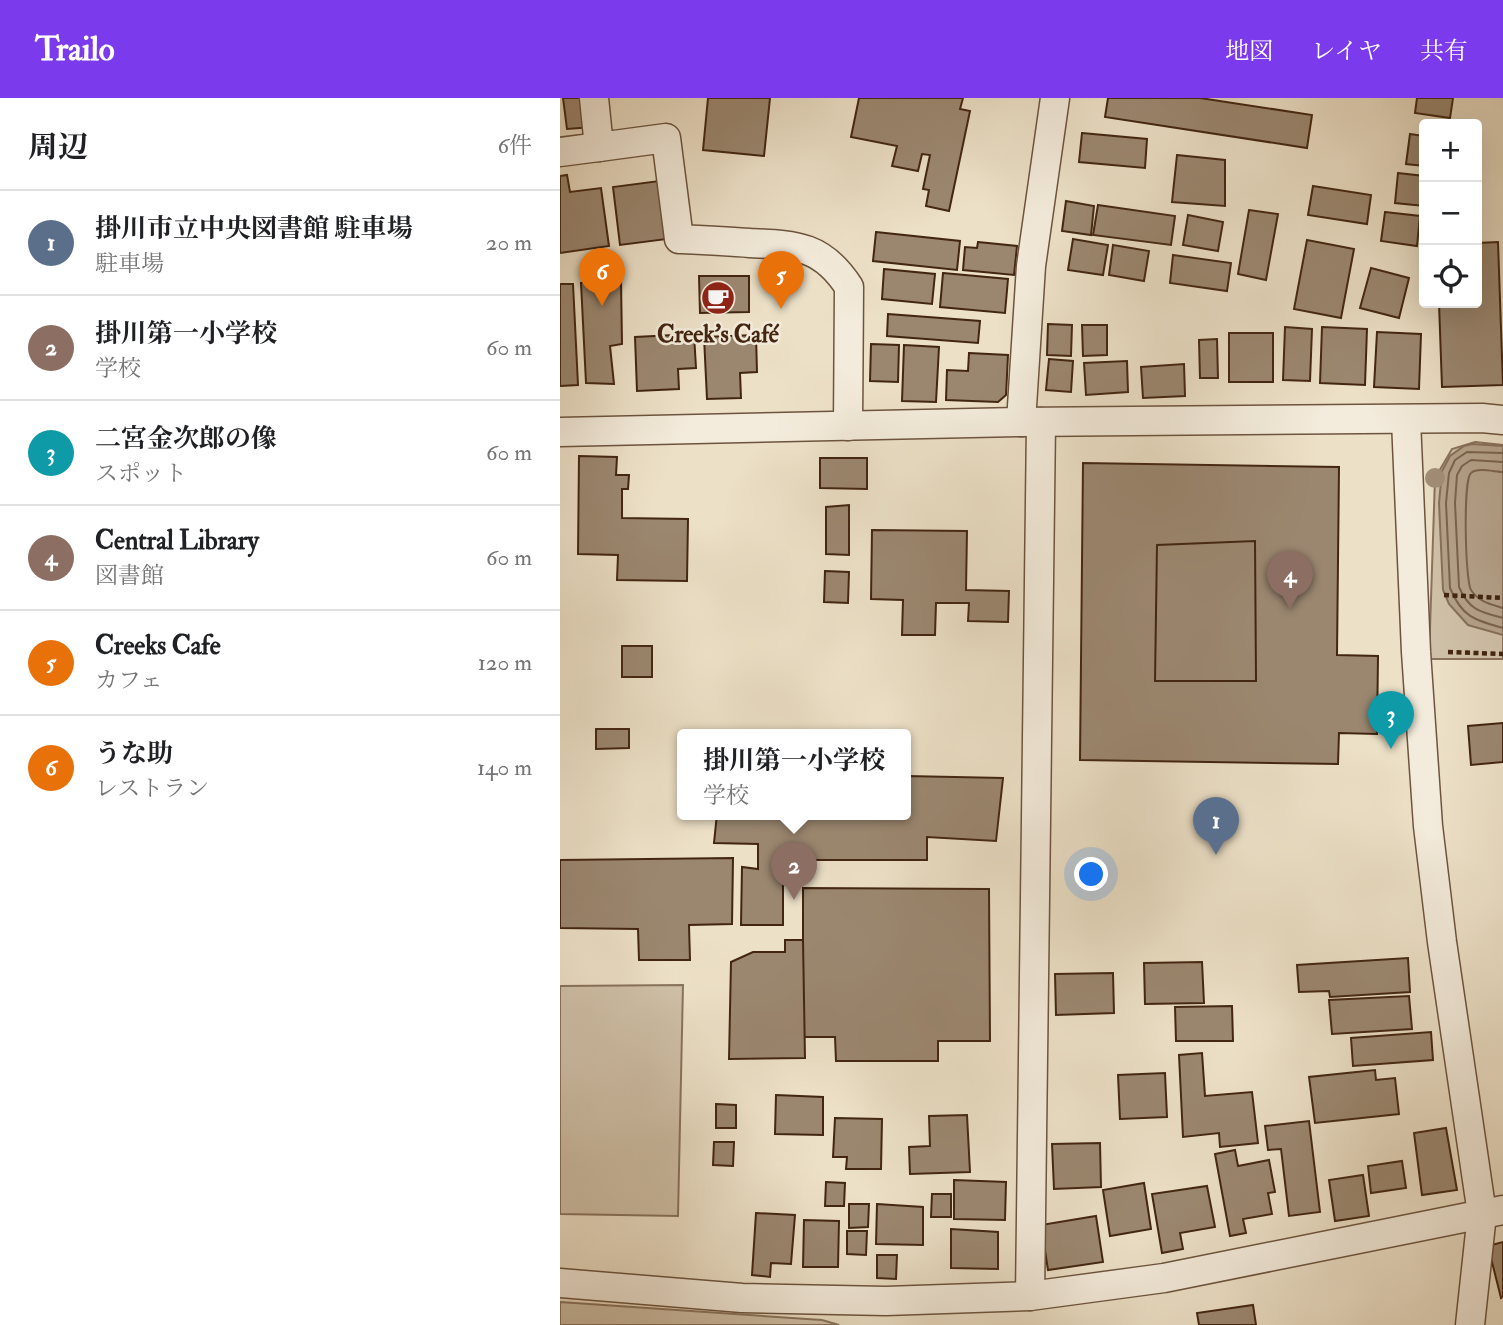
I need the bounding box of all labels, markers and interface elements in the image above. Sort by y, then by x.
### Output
text: Trailo [35,29,115,70]
text: 地図 [1225,36,1273,67]
text: レイヤ [1311,36,1382,67]
text: 共有 [1420,36,1468,67]
map controls [1419,119,1482,308]
button: + [1419,119,1482,182]
text: 周辺 [28,129,88,166]
text: 6件 [497,131,532,160]
button: − [1419,182,1482,245]
text: 掛川市立中央図書館 駐車場 [95,213,412,245]
text: 1 [47,228,55,257]
text: 20 m [486,228,532,257]
button: locate [1419,245,1482,308]
pin: 6 [579,248,625,306]
text: 駐車場 [95,249,164,278]
pin: 5 [758,251,804,309]
cafe icon: Creek's Café [699,279,737,317]
text: 掛川第一小学校 [95,318,277,350]
place label: Creek's Café [657,319,780,350]
text: 2 [45,333,57,362]
text: 60 m [486,333,532,362]
text: 学校 [95,354,141,383]
text: 二宮金次郎の像 [95,423,277,455]
text: 3 [47,438,55,467]
text: 60 m [486,438,532,467]
text: スポット [95,459,187,488]
text: Central Library [95,525,259,557]
text: 4 [45,543,57,572]
text: 60 m [486,543,532,572]
pin: 4 [1267,551,1313,609]
text: 図書館 [95,561,164,590]
text: Creeks Cafe [95,630,221,662]
text: 5 [46,648,56,677]
text: 120 m [478,648,532,677]
text: カフェ [95,666,163,695]
pin: 3 [1368,691,1414,749]
popup [677,729,911,820]
text: うな助 [95,738,173,770]
text: 掛川第一小学校 [703,745,885,777]
text: 6 [45,753,57,782]
text: 140 m [477,753,532,782]
text: レストラン [95,774,209,803]
text: 学校 [703,781,749,810]
pin: 1 [1193,797,1239,855]
pin: 2 [771,842,817,900]
your location [1074,857,1108,891]

